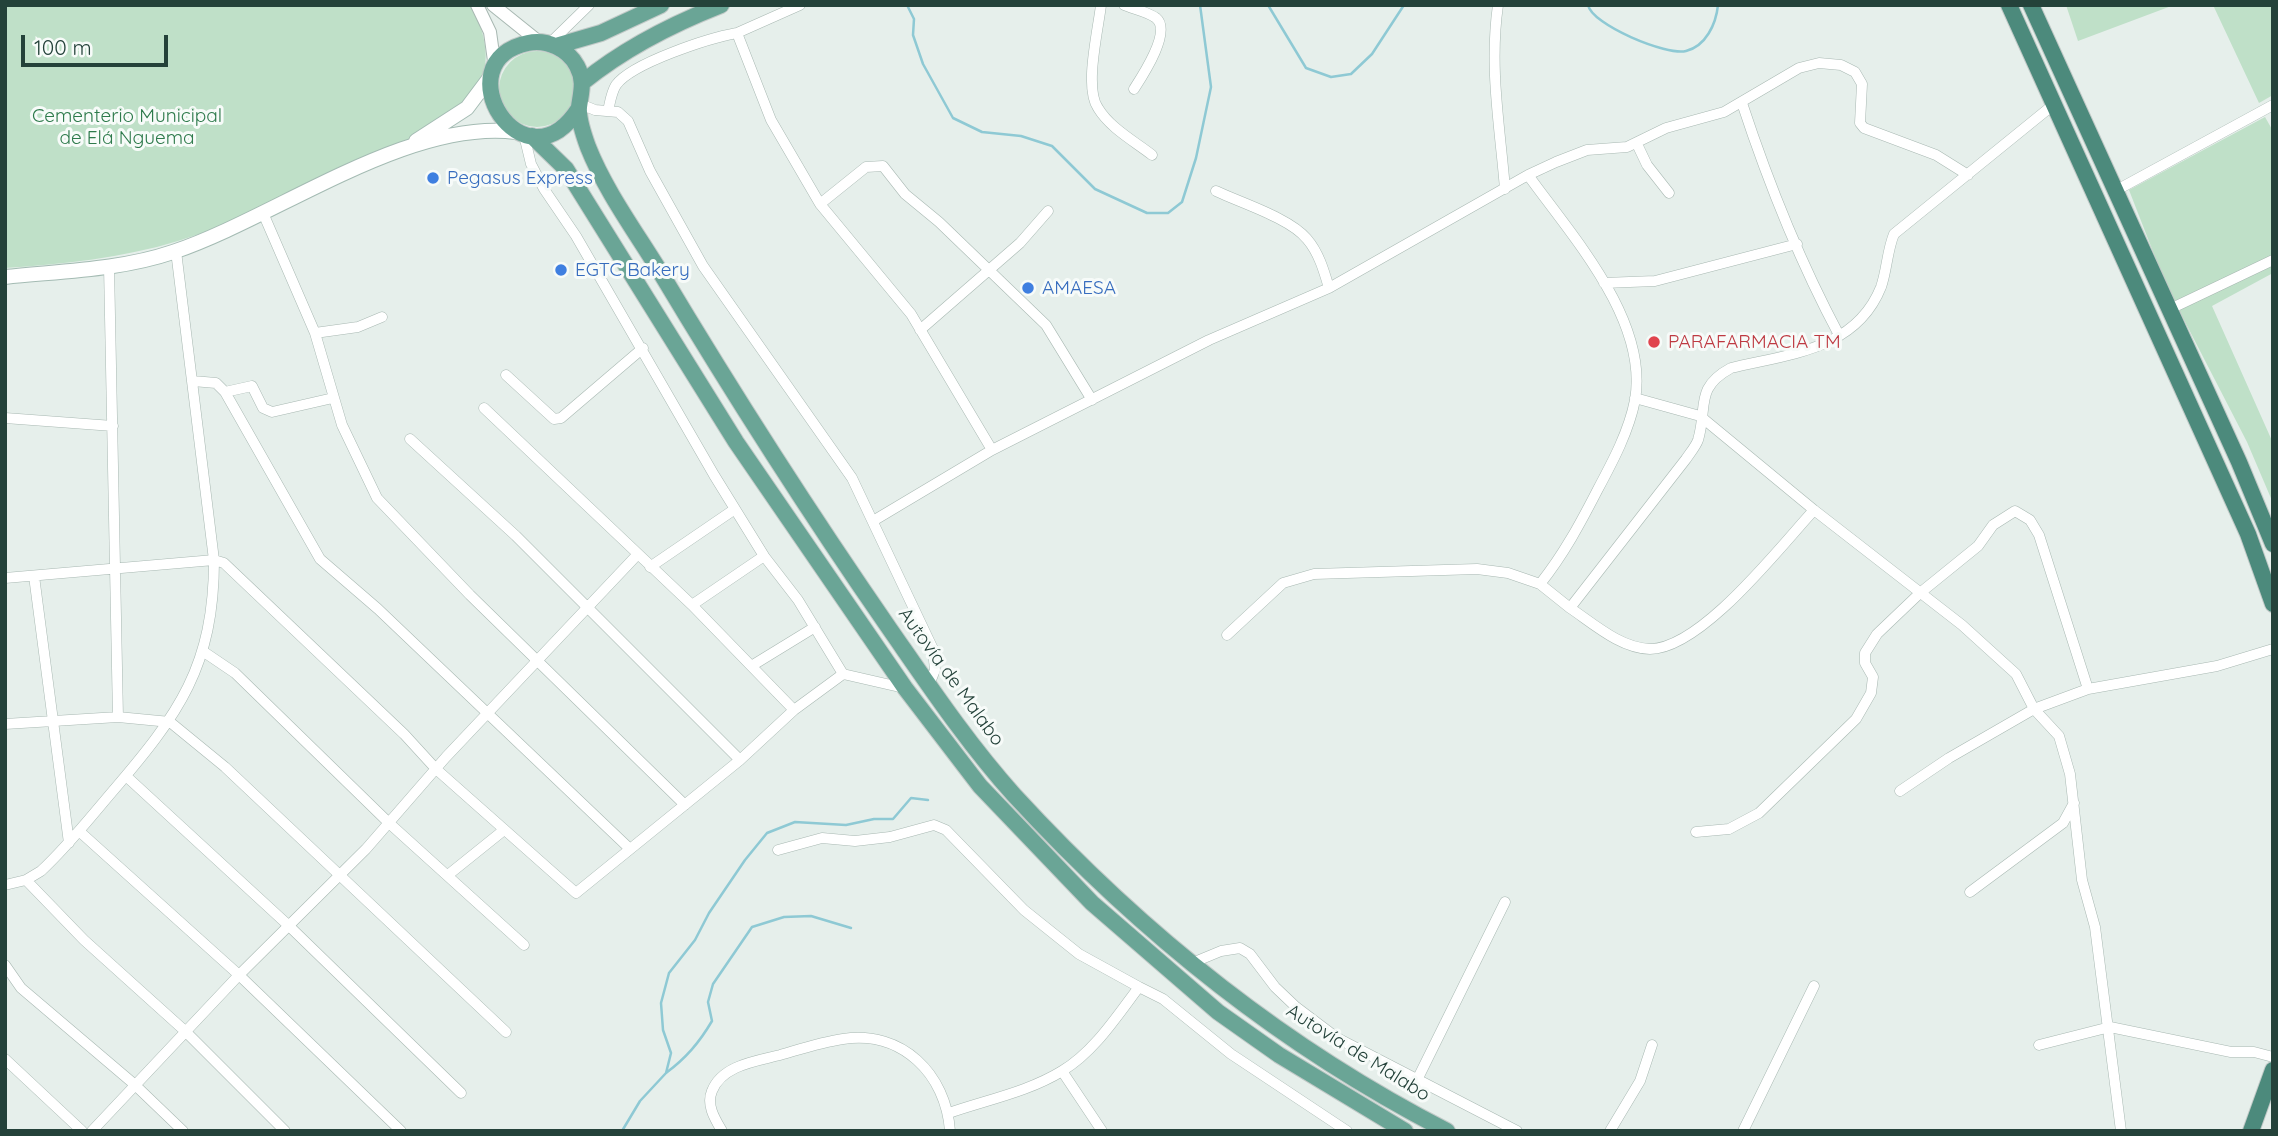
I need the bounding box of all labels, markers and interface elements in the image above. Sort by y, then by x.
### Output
scale bar [24,21,172,65]
text: 100 m [34,34,92,60]
park label: Cementerio Municipal de Elá Nguema [32,105,222,149]
place label: Pegasus Express [447,167,593,189]
marker: Pegasus Express [425,170,441,186]
place label: EGTC Bakery [575,259,690,281]
marker: EGTC Bakery [553,262,569,278]
place label: AMAESA [1042,277,1116,299]
marker: AMAESA [1020,280,1036,296]
place label: PARAFARMACIA TM [1668,331,1841,353]
marker: PARAFARMACIA TM [1646,334,1662,350]
street label: Autovía de Malabo [893,604,1009,750]
street label: Autovía de Malabo [1282,1000,1434,1106]

